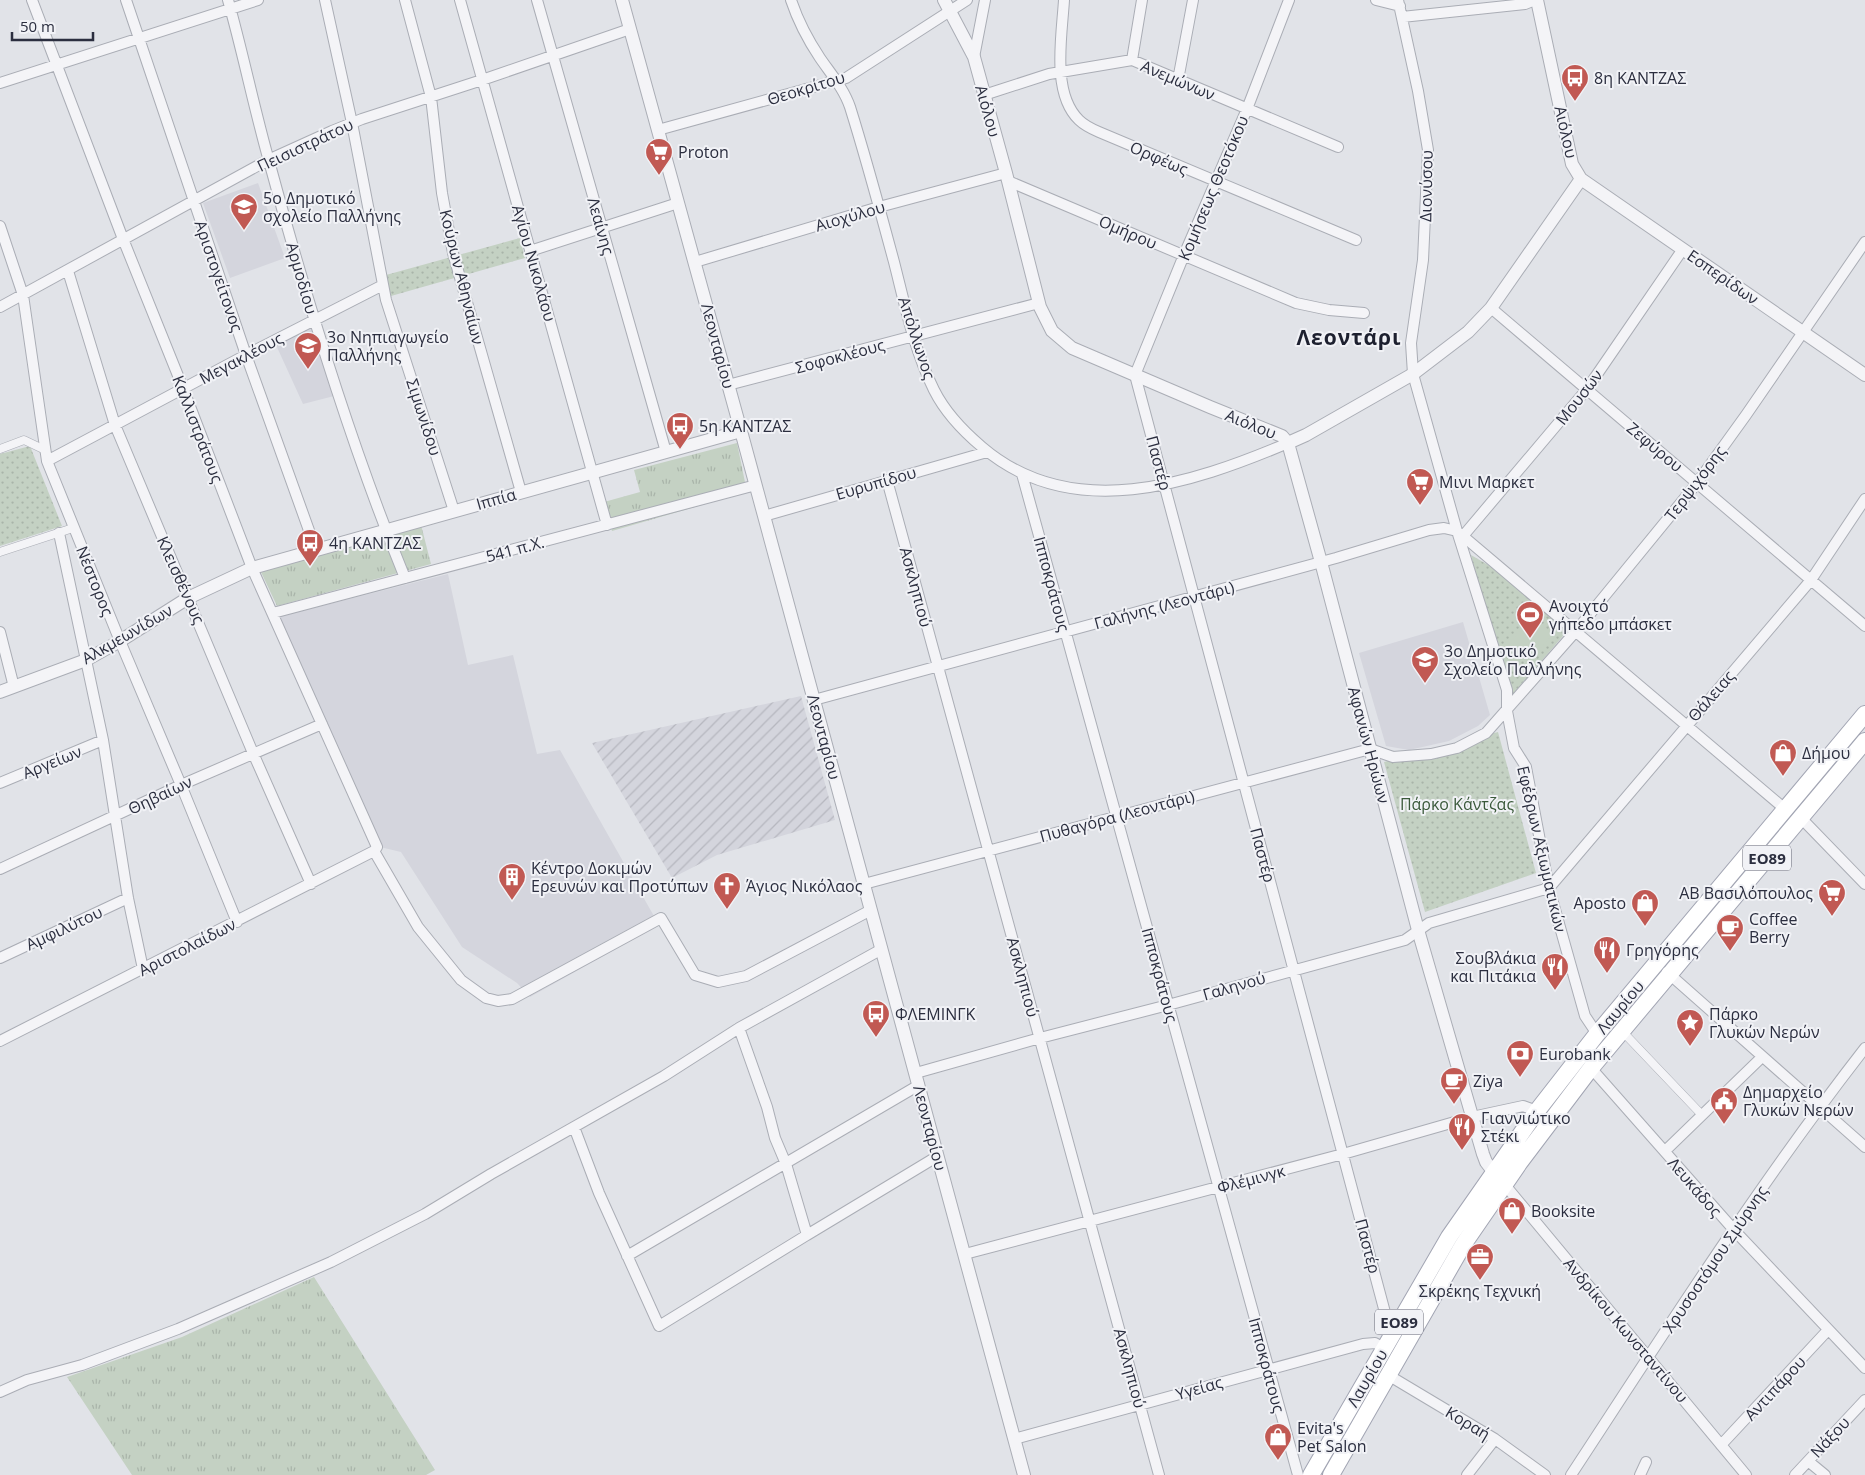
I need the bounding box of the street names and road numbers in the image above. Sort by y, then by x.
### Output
street label: Ανεμώνων [1138,55,1219,106]
street label: Θεοκρίτου [764,66,848,110]
street label: Αιόλου [970,82,1006,140]
street label: Αιόλου [1549,104,1583,160]
street label: Κομήσεως Θεοτόκου [1172,112,1254,264]
street label: Πεισιστράτου [253,113,357,177]
street label: Ορφέως [1126,136,1192,180]
street label: Διονύσου [1414,150,1438,222]
street label: Λεαίνης [582,195,620,258]
street label: Αιοχύλου [813,196,887,236]
street label: Αγίου Νικολάου [507,202,561,324]
street label: Κούρων Αθηναίων [435,207,489,347]
street label: Ομήρου [1096,210,1160,254]
street label: Αριστογείτονος [190,217,248,335]
street label: Αρμοδίου [281,240,323,316]
street label: Εσπερίδων [1683,244,1763,310]
street label: Απόλλωνος [893,294,941,382]
street label: Λεονταρίου [696,301,740,391]
street label: Μεγακλέους [195,327,287,389]
street label: Σοφοκλέους [793,333,887,378]
street label: Μουσών [1550,365,1608,429]
street label: Καλλιστράτους [167,372,229,486]
street label: Σιμωνίδου [401,376,447,458]
street label: Αιόλου [1222,404,1280,444]
street label: Ζεφύρου [1622,417,1688,477]
street label: Παστέρ [1141,433,1177,493]
street label: Τερψιχόρης [1659,441,1731,525]
street label: Ευρυπίδου [833,461,919,505]
street label: Ιππία [474,483,519,515]
street label: 541 π.Χ. [483,531,547,567]
street label: Κλεισθένους [152,533,210,628]
street label: Ιπποκράτους [1029,534,1075,634]
street label: Νέστορος [71,543,119,620]
street label: Ασκληπιού [895,545,937,629]
street label: Γαλήνης (Λεοντάρι) [1092,576,1237,634]
street label: Αλκμεωνίδων [77,599,177,669]
street label: Θάλειας [1683,665,1740,726]
street label: Αφανών Ηρώων [1343,684,1395,806]
street label: Λεονταρίου [802,692,846,782]
street label: Αργείων [19,740,85,784]
street label: Εφέδρων Αξιωματικών [1512,764,1572,935]
street label: Θηβαίων [124,770,196,819]
street label: Πυθαγόρα (Λεοντάρι) [1037,785,1197,847]
street label: Παστέρ [1245,825,1281,885]
road number: ΕΟ89 [1743,846,1791,870]
street label: Αμφιλύτου [22,901,106,955]
street label: Αριστολαίδων [135,913,240,981]
street label: Ιπποκράτους [1137,925,1183,1025]
street label: Ασκληπιού [1002,935,1044,1019]
street label: Γαληνού [1200,967,1268,1005]
street label: Λαυρίου [1591,976,1649,1038]
street label: Λεονταρίου [908,1083,952,1173]
street label: Λευκάδος [1663,1153,1727,1222]
street label: Φλέμινγκ [1215,1159,1288,1199]
street label: Χρυσοστόμου Σμύρνης [1658,1181,1773,1337]
street label: Παστέρ [1350,1216,1386,1276]
street label: Ανδρίκου Κωνσταντίνου [1559,1253,1693,1407]
road number: ΕΟ89 [1375,1310,1423,1334]
street label: Ιπποκράτους [1244,1315,1290,1415]
street label: Ασκληπιού [1109,1326,1151,1410]
street label: Λαυρίου [1342,1345,1392,1411]
street label: Αντιπάρου [1739,1351,1811,1425]
street label: Υγείας [1173,1371,1225,1405]
street label: Κοραή [1441,1401,1495,1445]
street label: Νάξου [1805,1412,1855,1462]

